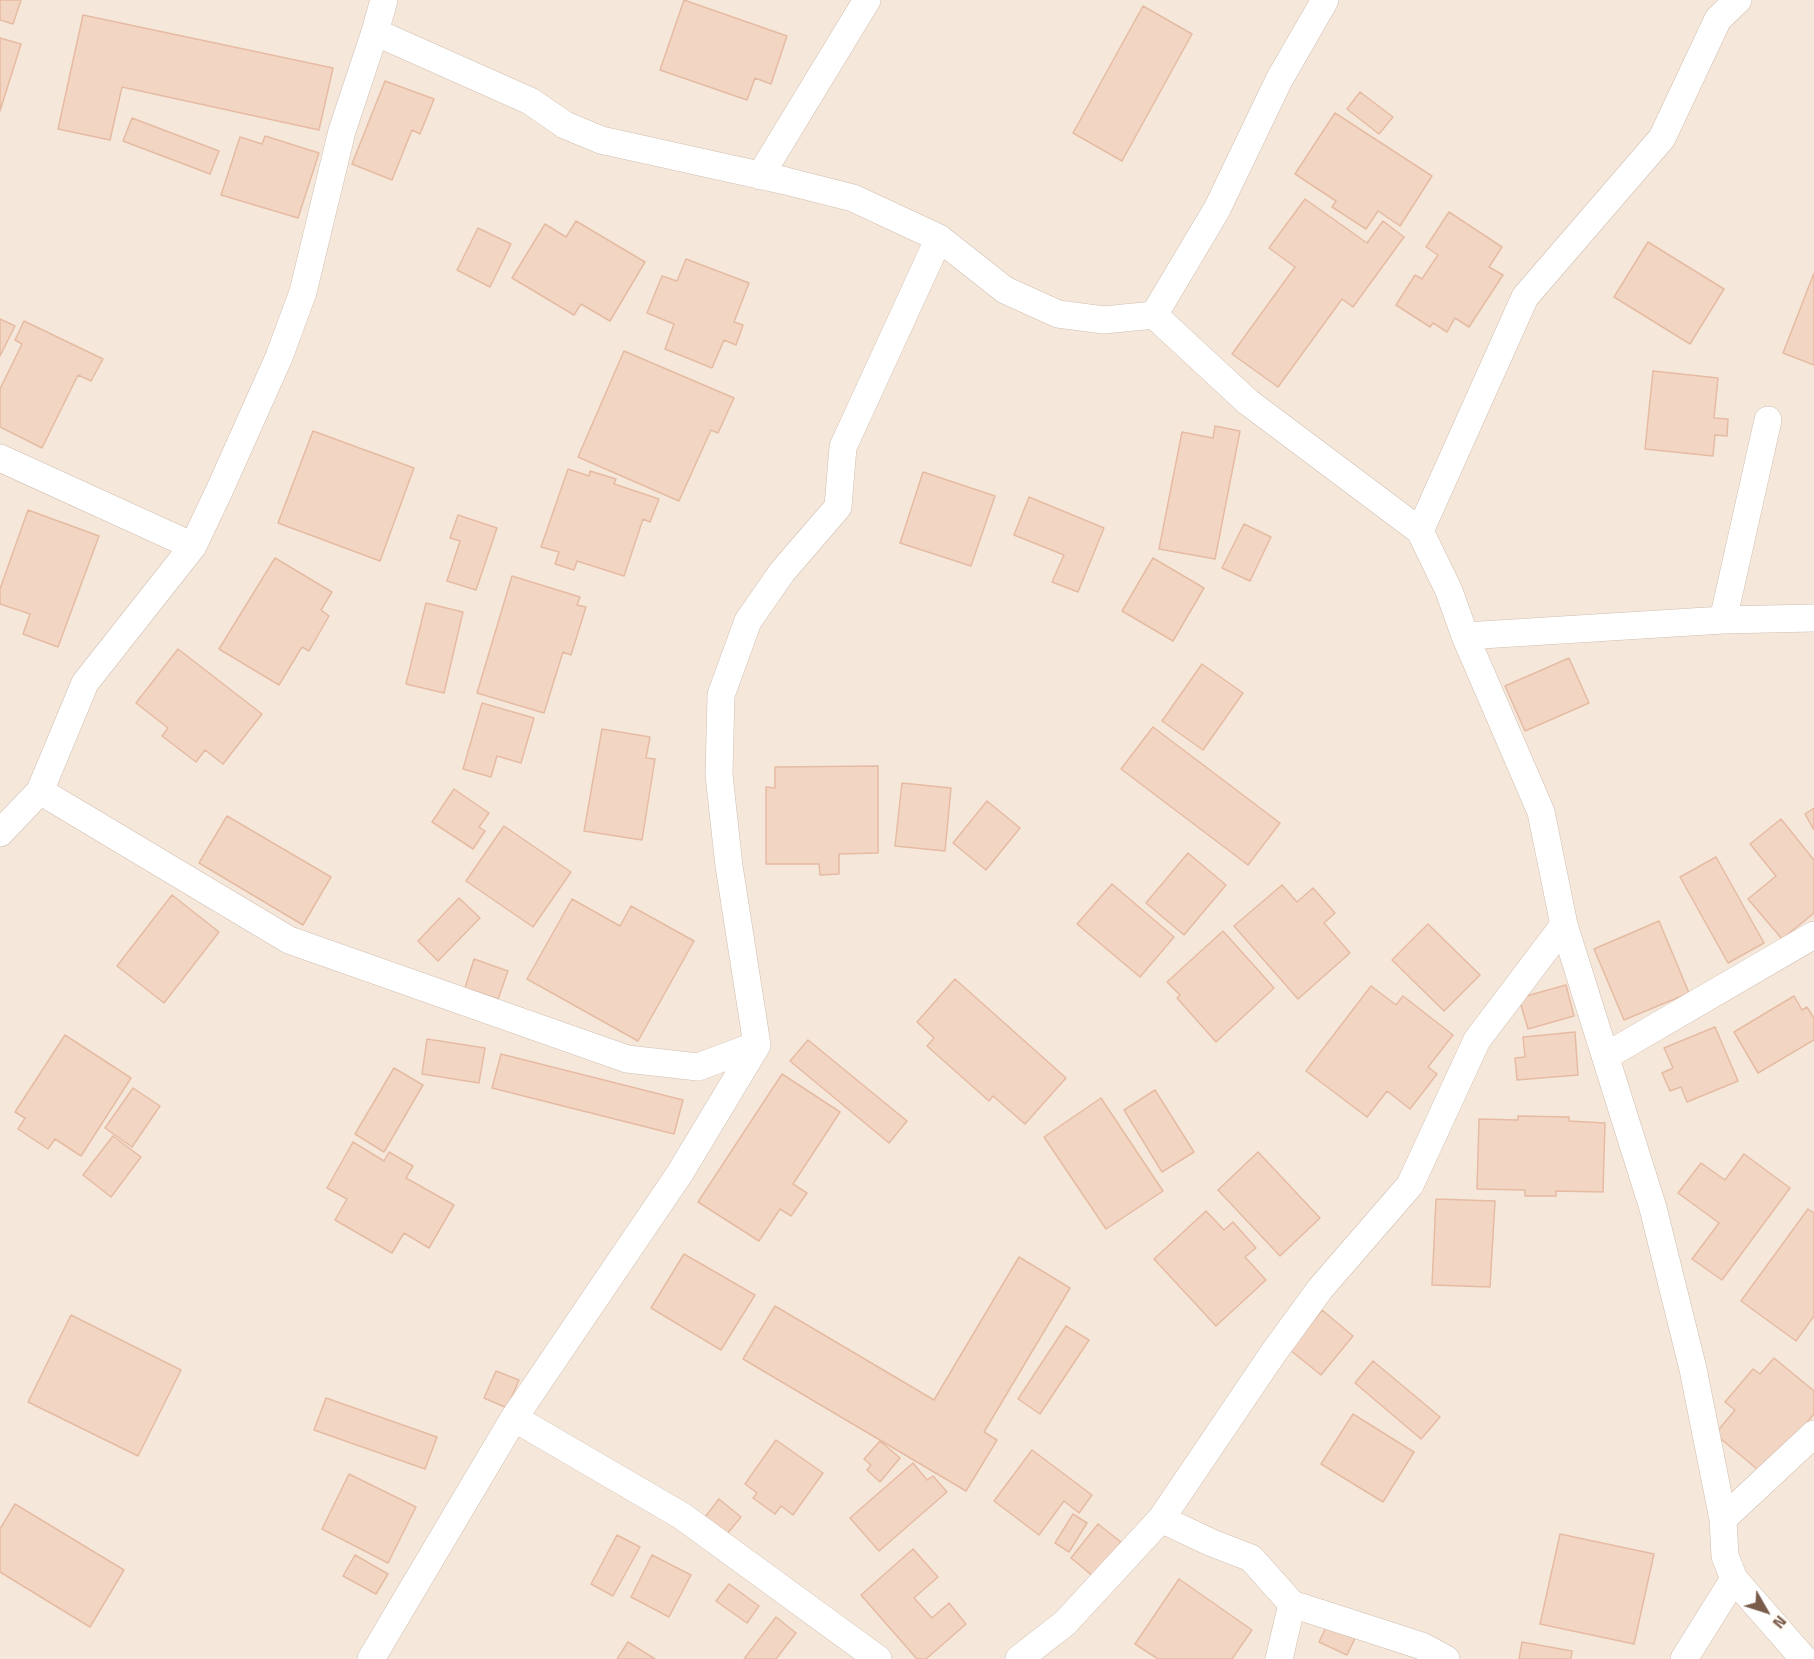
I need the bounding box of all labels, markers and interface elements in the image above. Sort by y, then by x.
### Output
north arrow [1736,1581,1796,1641]
text: N [1767,1610,1793,1634]

